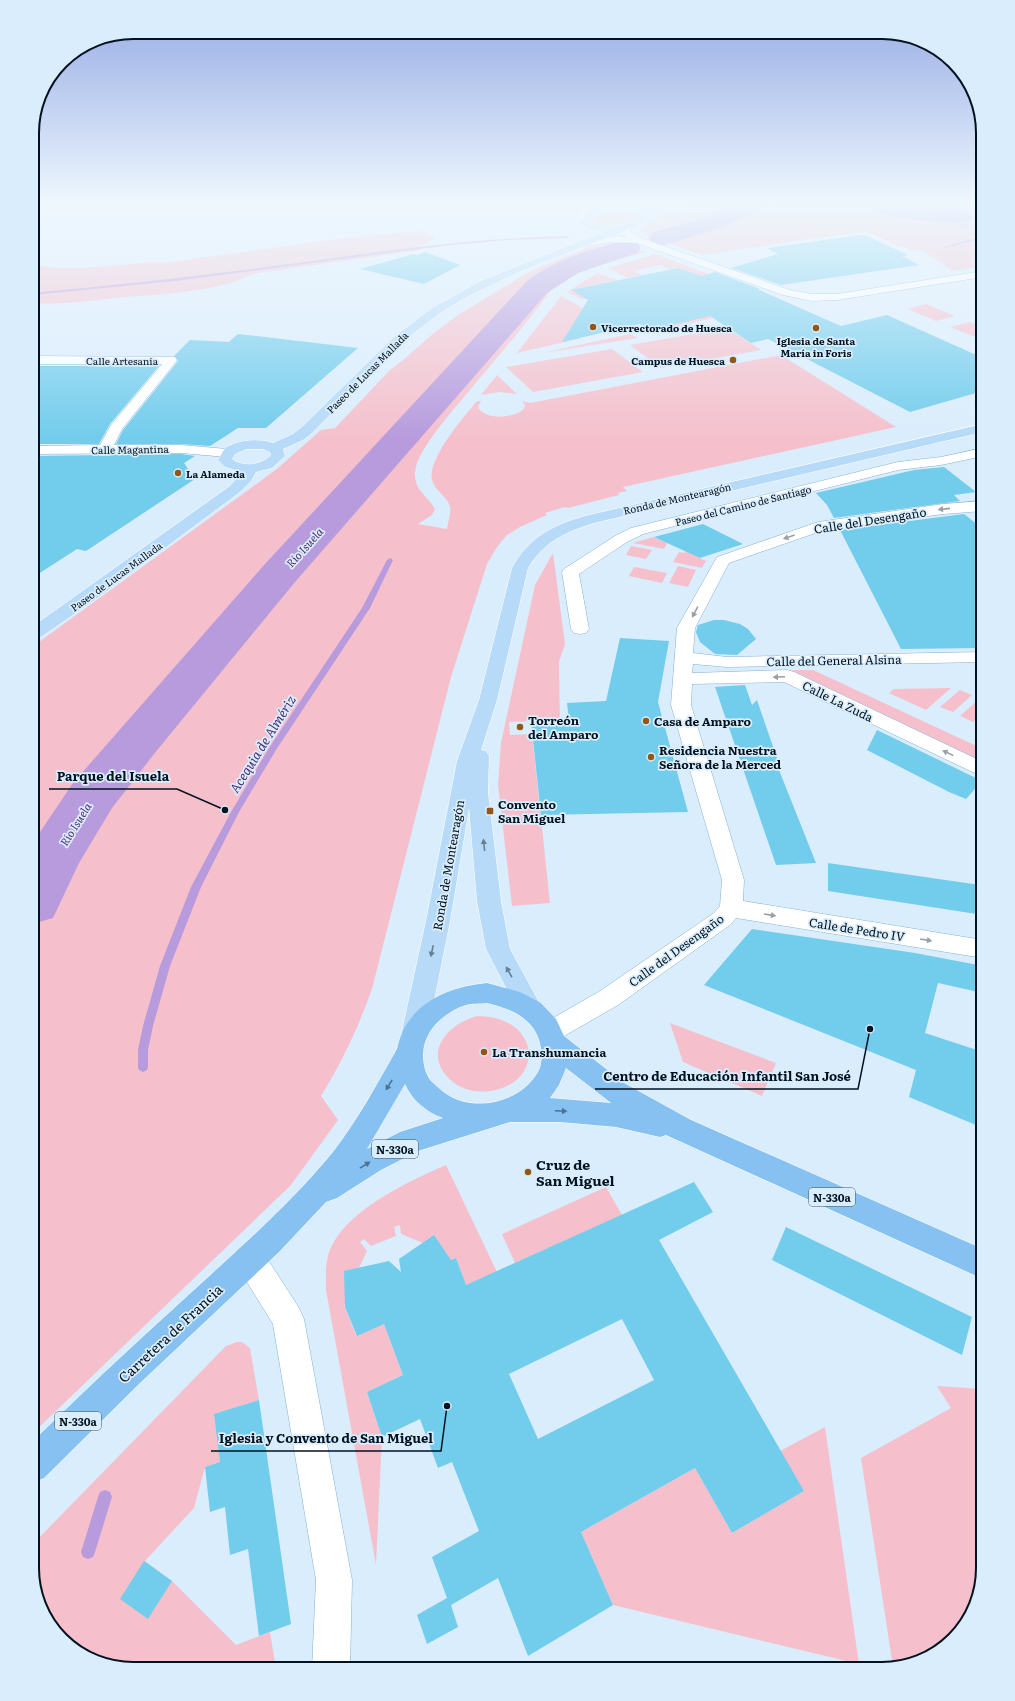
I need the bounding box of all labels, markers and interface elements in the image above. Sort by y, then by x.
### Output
place label: Vicerrectorado de Huesca [601,320,732,335]
marker: Vicerrectorado de Huesca [588,322,598,332]
marker: Iglesia de Santa María in Foris [811,323,821,333]
street label: Paseo de Lucas Mallada [323,327,412,416]
place label: Iglesia de Santa María in Foris [777,333,855,360]
street label: Calle Artesanía [86,353,159,368]
place label: Campus de Huesca [631,353,725,368]
marker: Campus de Huesca [728,355,738,365]
street label: Calle Magantina [91,441,170,457]
place label: La Alameda [186,466,245,481]
marker: La Alameda [173,468,183,478]
street label: Ronda de Montearagón [622,478,733,518]
street label: Paseo del Camino de Santiago [673,481,813,529]
street label: Calle del Desengaño [813,502,927,538]
one-way arrow [938,506,950,512]
water label: Río Isuela [282,523,327,570]
one-way arrow [783,534,795,540]
street label: Paseo de Lucas Mallada [67,537,165,614]
one-way arrow [691,607,698,618]
street label: Calle del General Alsina [766,650,902,670]
one-way arrow [773,673,785,680]
street label: Calle La Zuda [799,676,877,726]
water label: Acequia de Almériz [224,692,300,796]
place label: Torreón del Amparo [528,711,599,743]
place label: Casa de Amparo [654,712,752,730]
marker: Casa de Amparo [641,716,651,726]
marker: Torreón del Amparo [515,722,525,732]
place label: Residencia Nuestra Señora de la Merced [659,741,781,773]
one-way arrow [942,750,954,756]
marker: Residencia Nuestra Señora de la Merced [646,752,656,762]
callout: Parque del Isuela [49,764,177,789]
text: Parque del Isuela [57,766,170,785]
place label: Convento San Miguel [498,795,566,827]
street label: Ronda de Montearagón [428,798,468,932]
water label: Río Isuela [55,799,95,849]
marker: Convento San Miguel [485,806,495,816]
one-way arrow [481,839,487,851]
street label: Calle del Desengaño [625,909,727,991]
one-way arrow [764,912,776,918]
street label: Calle de Pedro IV [808,913,906,945]
one-way arrow [920,937,932,943]
one-way arrow [429,945,435,957]
one-way arrow [506,966,512,978]
place label: La Transhumancia [492,1043,607,1061]
marker: La Transhumancia [479,1047,489,1057]
callout: Centro de Educación Infantil San José [595,1064,858,1089]
text: Centro de Educación Infantil San José [603,1066,851,1085]
one-way arrow [386,1079,393,1091]
one-way arrow [555,1107,567,1114]
road number: N-330a [372,1140,418,1158]
place label: Cruz de San Miguel [536,1154,615,1190]
one-way arrow [360,1161,371,1168]
marker: Cruz de San Miguel [523,1167,533,1177]
road number: N-330a [809,1188,855,1206]
street label: Carretera de Francia [113,1279,227,1387]
road number: N-330a [55,1412,101,1430]
callout: Iglesia y Convento de San Miguel [211,1426,441,1451]
text: Iglesia y Convento de San Miguel [219,1428,433,1447]

